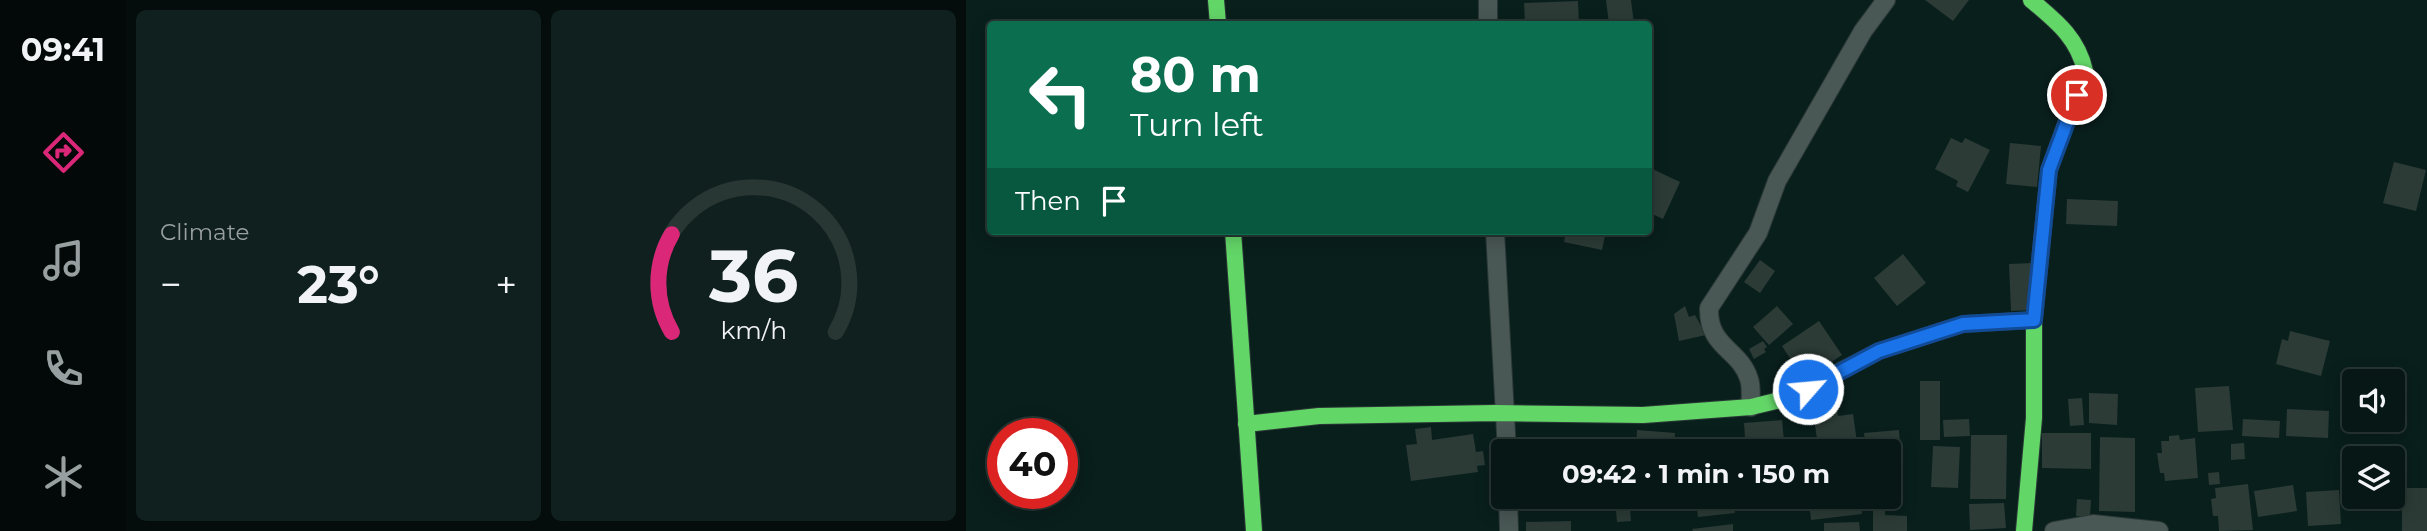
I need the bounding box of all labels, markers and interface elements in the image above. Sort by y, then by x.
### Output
text: 09:41 [21,30,105,69]
text: 80 m [1130,45,1261,104]
icon: left [1015,49,1106,140]
pin [2047,65,2107,125]
icon: arrive [2058,76,2096,114]
text: Turn left [1130,105,1264,144]
icon: directions [39,128,88,177]
icon: arrive [1095,182,1133,220]
text: Then [1015,185,1081,217]
text: Climate [160,218,249,246]
text: 36 [708,232,798,320]
icon: music [39,236,88,285]
text: 23° [297,253,380,316]
text: − [160,261,182,308]
text: + [495,261,517,308]
text: km/h [720,314,787,344]
icon: phone [39,344,88,393]
position arrow [1771,352,1845,426]
map controls [2342,369,2405,509]
button: sound [2342,369,2405,432]
speed limit sign: 40 [987,418,1078,509]
button: layers [2342,446,2405,509]
icon: climate [39,452,88,501]
text: 09:42 · 1 min · 150 m [1562,458,1830,490]

